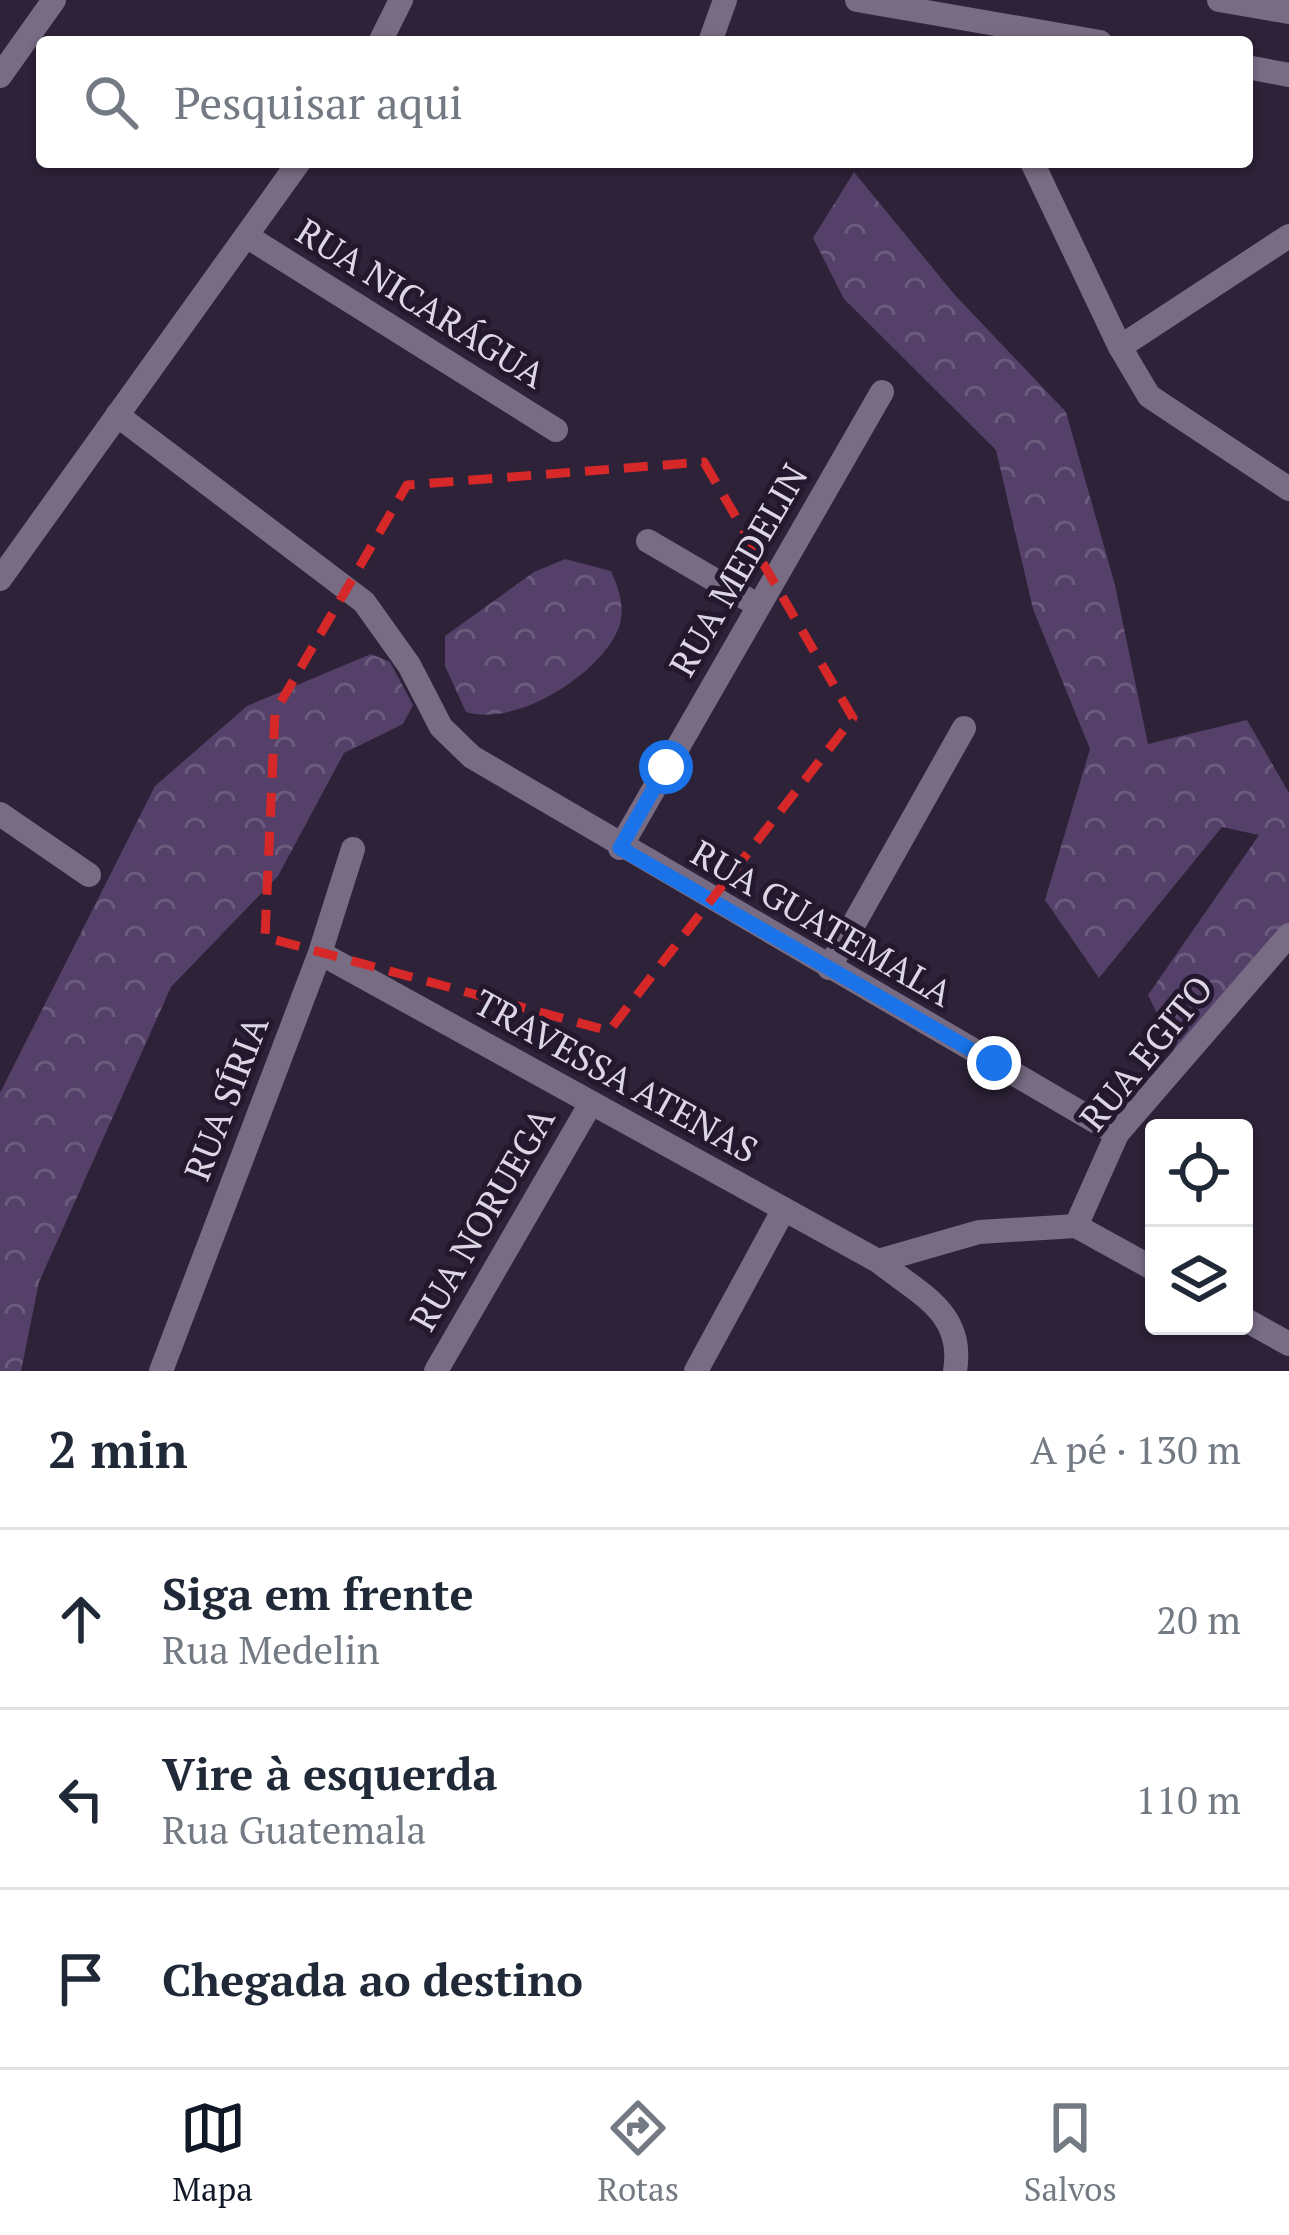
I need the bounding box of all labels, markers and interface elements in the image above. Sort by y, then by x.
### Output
search box [36,36,1253,168]
icon: search [78,69,144,135]
text: Pesquisar aqui [174,72,463,132]
street label: RUA NICARÁGUA [288,207,555,398]
street label: RUA MEDELIN [658,455,817,684]
route start [639,740,693,794]
street label: RUA GUATEMALA [683,829,962,1017]
street label: RUA EGITO [1069,966,1222,1140]
street label: TRAVESSA ATENAS [466,978,766,1173]
street label: RUA SÍRIA [173,1009,278,1187]
route end [967,1036,1021,1090]
street label: RUA NORUEGA [399,1098,565,1339]
map controls [1145,1119,1253,1335]
button: locate [1145,1119,1253,1227]
button: layers [1145,1227,1253,1335]
text: 2 min [48,1415,188,1483]
text: A pé · 130 m [1030,1423,1241,1475]
text: Siga em frente [162,1563,474,1623]
icon: ahead [48,1586,114,1652]
text: 20 m [1156,1593,1241,1645]
text: Rua Medelin [162,1623,380,1675]
text: Vire à esquerda [162,1743,497,1803]
icon: left [48,1766,114,1832]
text: 110 m [1136,1773,1241,1825]
text: Rua Guatemala [162,1803,426,1855]
icon: arrive [48,1946,114,2012]
text: Chegada ao destino [162,1949,583,2009]
tab: Mapa [172,2095,253,2210]
tab: Rotas [598,2095,679,2210]
tab: Salvos [1024,2095,1117,2210]

